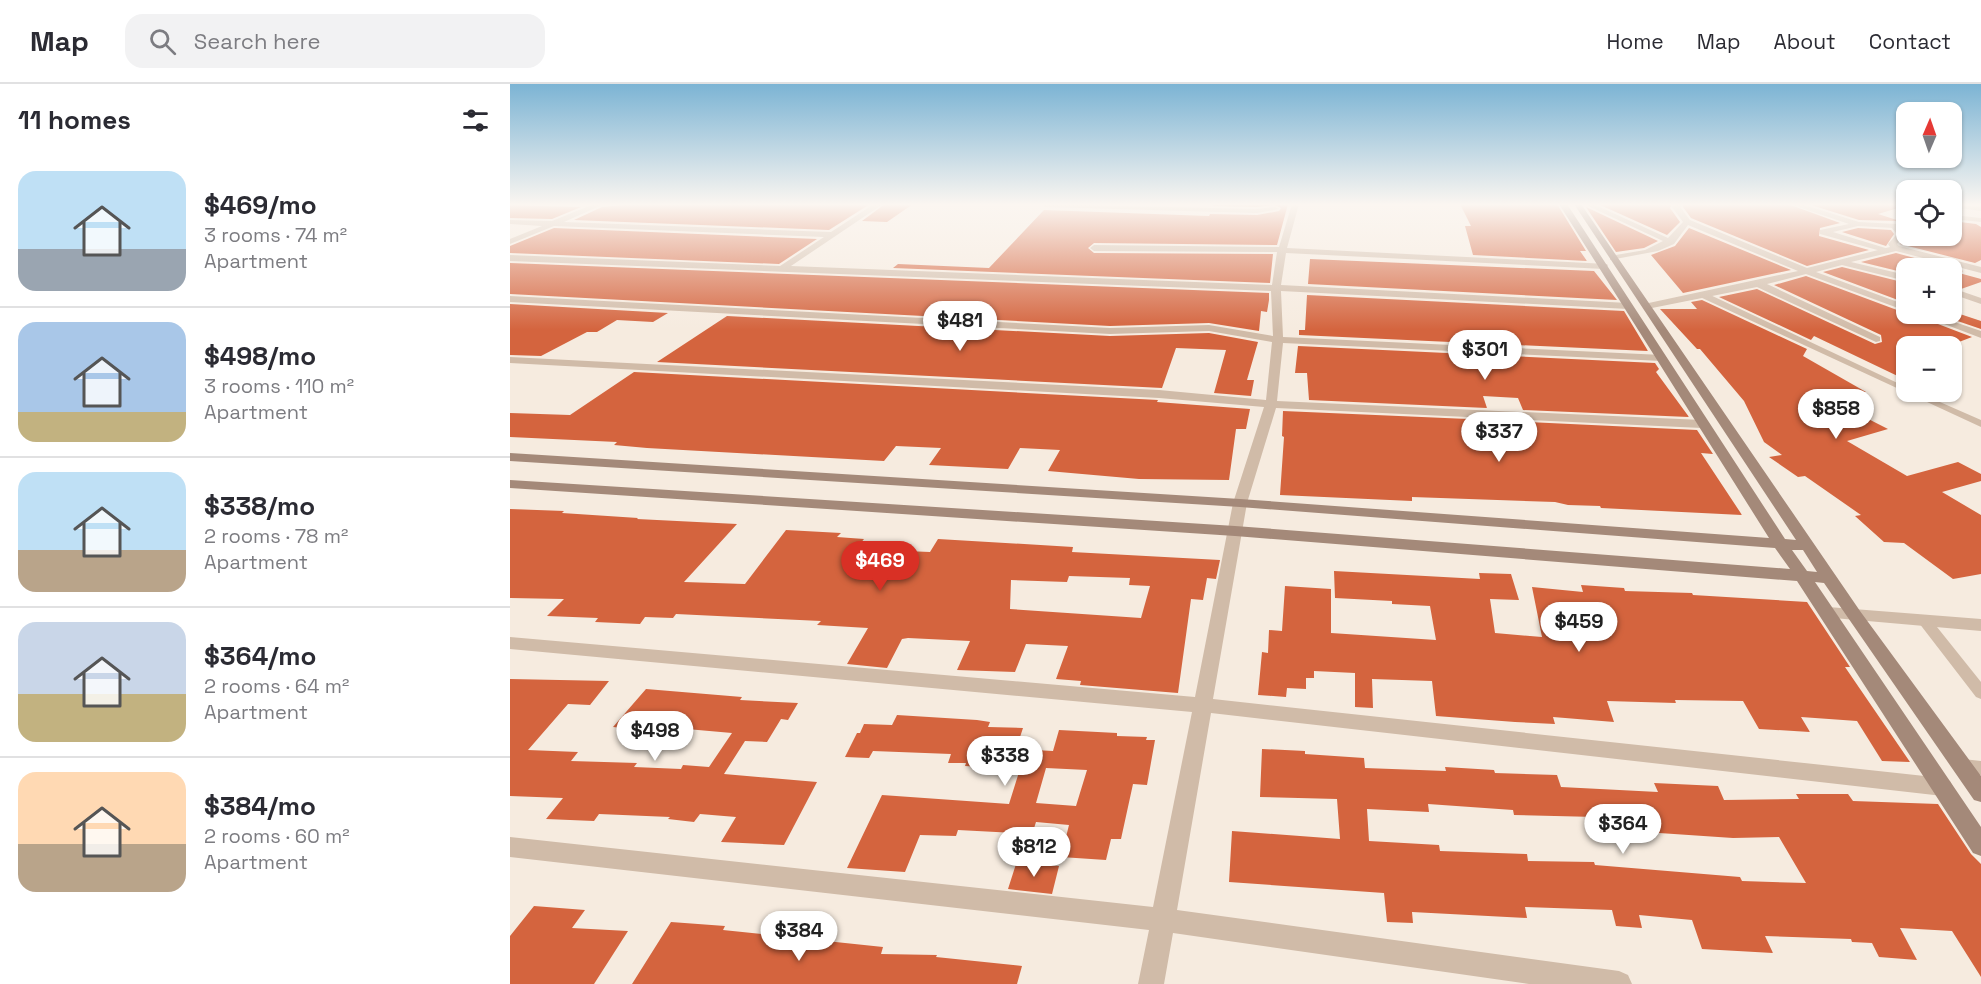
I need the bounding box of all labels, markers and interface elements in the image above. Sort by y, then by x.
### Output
search box [125,14,545,68]
text: Map [30,23,89,59]
icon: search [146,25,179,58]
text: Search here [194,27,321,55]
text: Home [1606,28,1664,55]
text: Map [1697,28,1741,55]
text: About [1774,28,1836,55]
text: Contact [1869,28,1951,55]
north arrow [1896,102,1962,168]
map controls [1896,102,1962,402]
text: 11 homes [18,103,131,137]
icon: filters [459,104,492,137]
button: locate [1896,180,1962,246]
text: $469/mo [204,188,317,222]
icon: home [66,195,138,267]
text: 3 rooms · 74 m² [204,222,347,248]
text: Apartment [204,248,308,274]
button: + [1896,258,1962,324]
pin: $481 [924,301,996,352]
text: $481 [937,307,983,333]
pin: $301 [1449,330,1521,381]
text: $301 [1462,336,1508,362]
button: − [1896,336,1962,402]
text: $498/mo [204,339,316,373]
icon: home [66,346,138,418]
text: 3 rooms · 110 m² [204,373,354,399]
pin: $858 [1800,389,1872,440]
text: $858 [1812,395,1860,421]
text: Apartment [204,399,308,425]
pin: $337 [1463,412,1535,463]
text: $337 [1475,418,1523,444]
text: $338/mo [204,489,315,523]
icon: home [66,496,138,568]
text: 2 rooms · 78 m² [204,523,348,549]
pin: $469 [844,541,916,592]
text: $469 [855,547,905,573]
text: Apartment [204,549,308,575]
pin: $459 [1543,602,1615,653]
text: $459 [1554,608,1604,634]
text: $364/mo [204,639,316,673]
icon: home [66,646,138,718]
text: 2 rooms · 64 m² [204,673,349,699]
text: Apartment [204,699,308,725]
pin: $498 [619,711,691,762]
text: $498 [630,717,680,743]
pin: $338 [969,736,1041,787]
text: $338 [981,742,1029,768]
text: $384/mo [204,789,316,823]
icon: home [66,796,138,868]
pin: $364 [1587,804,1659,855]
text: $364 [1598,810,1648,836]
text: 2 rooms · 60 m² [204,823,350,849]
pin: $812 [998,827,1070,878]
text: $812 [1011,833,1057,859]
text: Apartment [204,849,308,875]
pin: $384 [763,911,835,962]
text: $384 [775,917,824,943]

